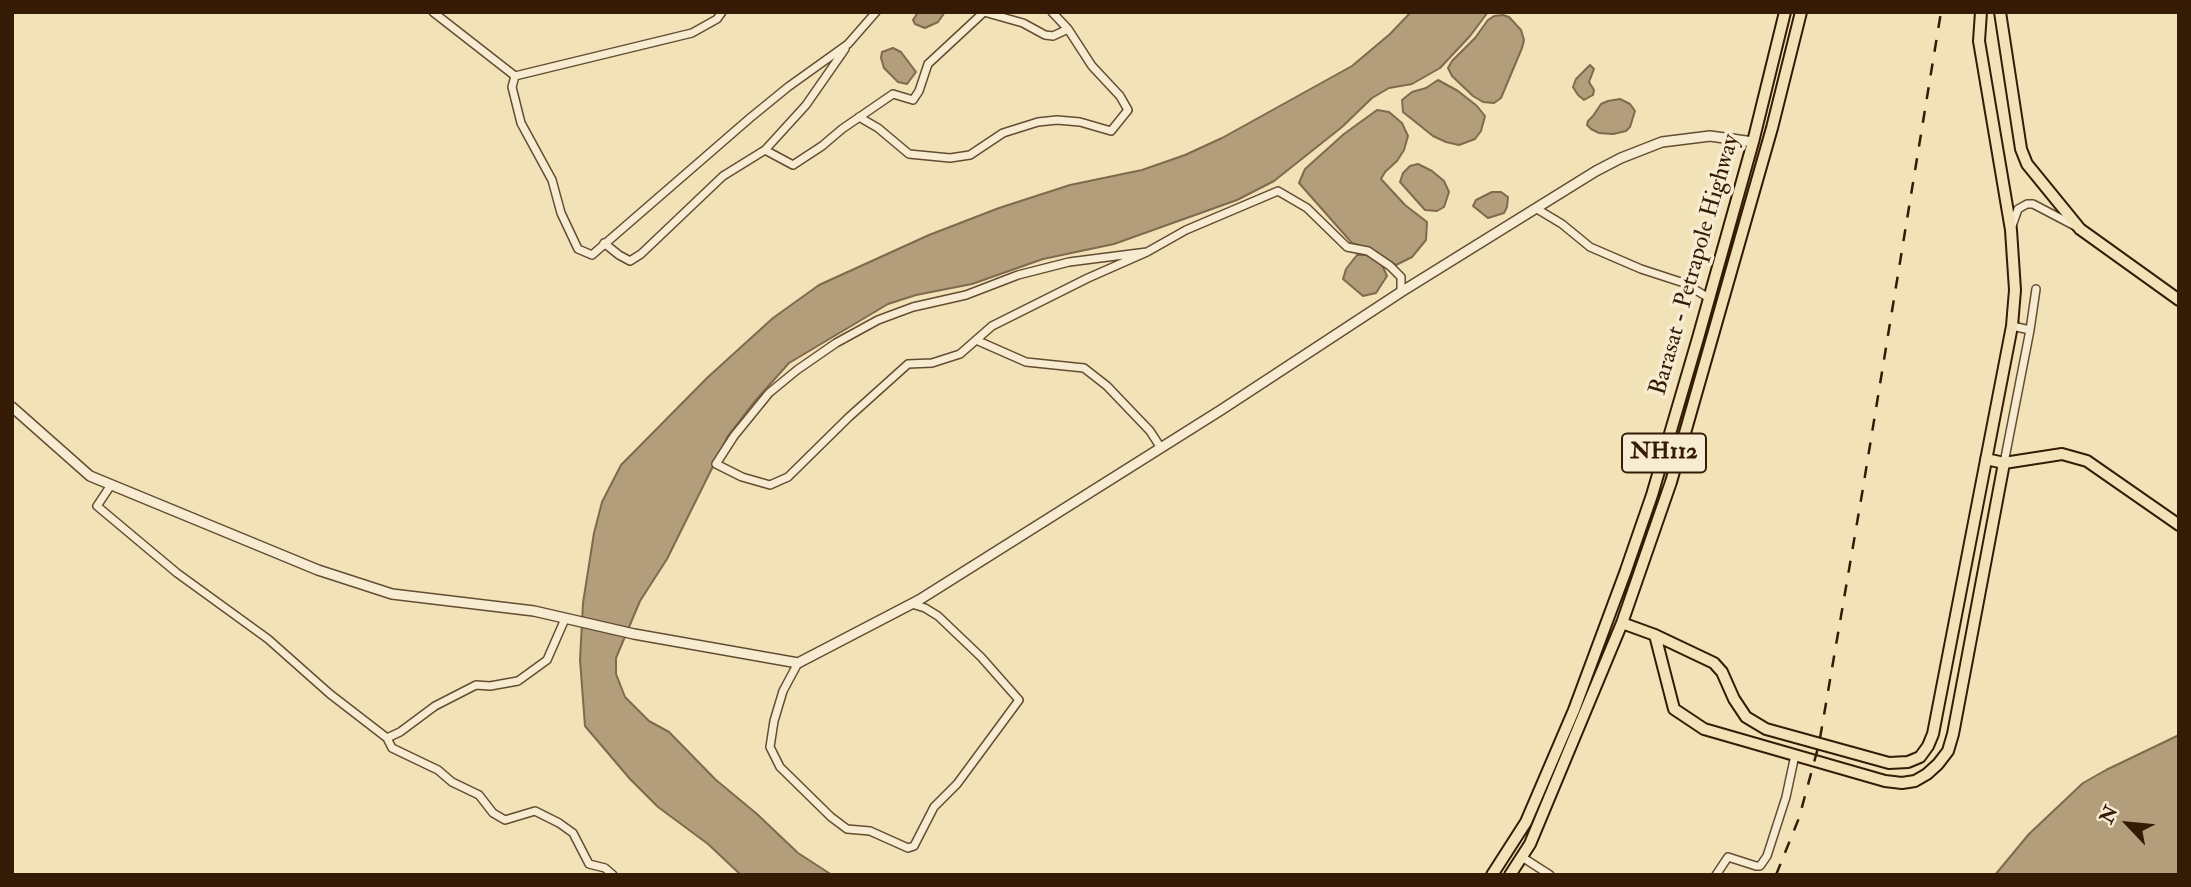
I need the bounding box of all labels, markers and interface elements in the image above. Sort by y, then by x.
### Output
street label: Barasat - Petrapole Highway [1645,131,1747,399]
road number: NH112 [1622,433,1706,472]
north arrow [2093,789,2163,859]
text: N [2095,802,2124,828]

